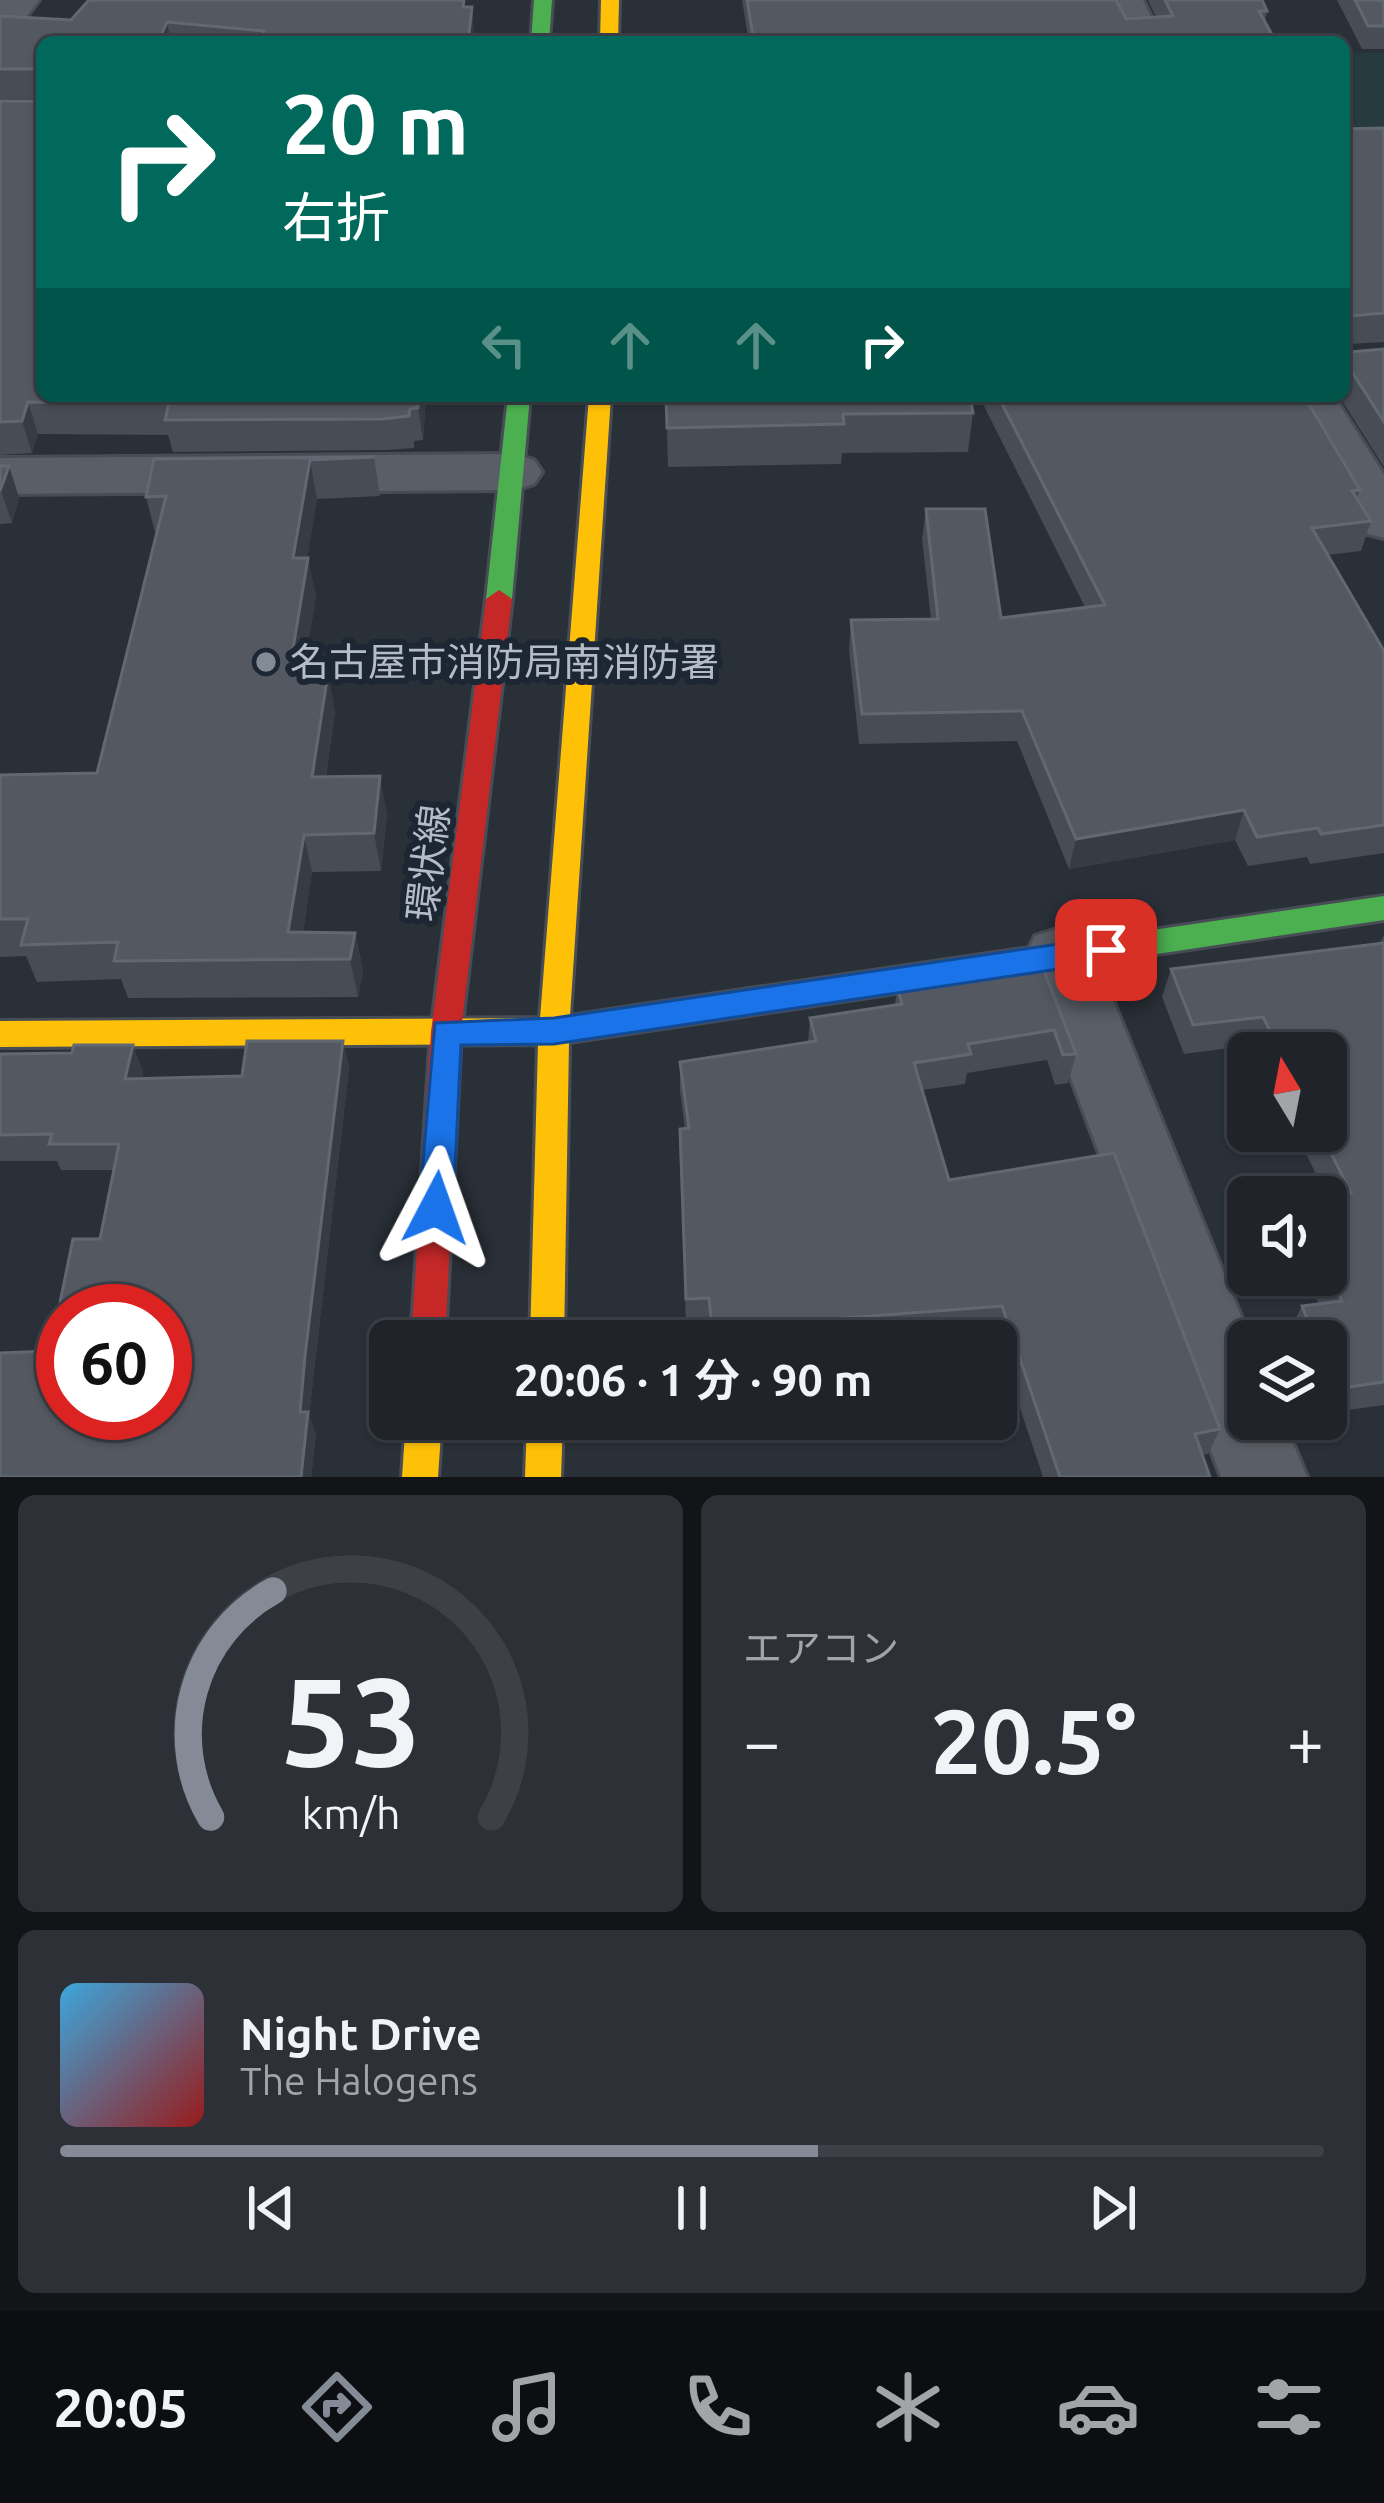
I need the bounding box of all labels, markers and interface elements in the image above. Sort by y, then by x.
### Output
text: 20 m [282,76,469,170]
icon: right [84,84,240,240]
text: 右折 [282,187,390,247]
icon: left [471,312,537,378]
icon: ahead [597,312,663,378]
icon: ahead [723,312,789,378]
icon: right [849,312,915,378]
place label: 名古屋市消防局南消防署 [290,640,719,683]
marker: 名古屋市消防局南消防署 [253,649,279,675]
street label: 環状線 [399,802,456,924]
pin [1055,899,1157,1001]
icon: arrive [1073,917,1139,983]
north arrow [1227,1032,1347,1152]
map controls [1227,1032,1347,1440]
position arrow [373,1145,499,1271]
button: sound [1227,1176,1347,1296]
speed limit sign: 60 [36,1284,192,1440]
button: layers [1227,1320,1347,1440]
text: 20:06 · 1 分 · 90 m [514,1354,872,1405]
text: エアコン [743,1626,899,1669]
text: 53 [280,1650,421,1790]
text: 20.5° [930,1690,1137,1791]
text: − [743,1704,780,1778]
text: + [1287,1704,1324,1778]
text: km/h [301,1788,400,1836]
text: Night Drive [240,2008,482,2059]
text: The Halogens [240,2059,478,2102]
icon: previous [238,2175,304,2241]
icon: pause [659,2175,725,2241]
icon: next [1080,2175,1146,2241]
icon: directions [295,2365,379,2449]
icon: music [485,2365,569,2449]
icon: phone [676,2365,760,2449]
icon: climate [866,2365,950,2449]
icon: car [1056,2365,1140,2449]
icon: filters [1247,2365,1331,2449]
text: 20:05 [53,2377,188,2437]

